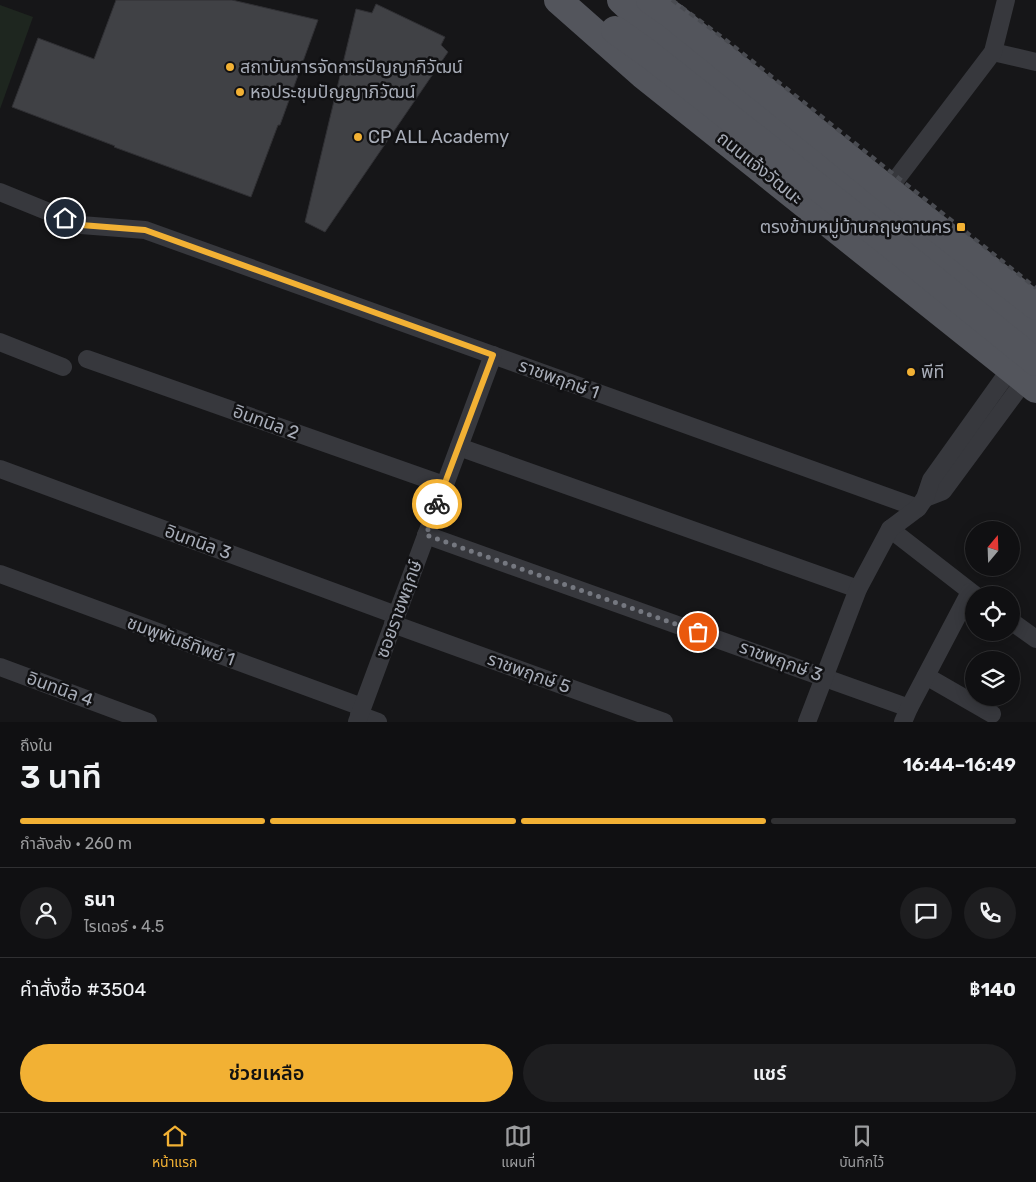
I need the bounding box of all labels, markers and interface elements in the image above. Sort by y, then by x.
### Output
place label: สถาบันการจัดการปัญญาภิวัฒน์ [240,56,463,78]
marker: สถาบันการจัดการปัญญาภิวัฒน์ [224,61,236,73]
place label: หอประชุมปัญญาภิวัฒน์ [250,81,416,103]
marker: หอประชุมปัญญาภิวัฒน์ [234,86,246,98]
place label: CP ALL Academy [368,126,509,148]
street label: ถนนแจ้งวัฒนะ [713,127,807,209]
marker: CP ALL Academy [352,131,364,143]
pin [44,197,86,239]
icon: home [51,204,79,232]
place label: ตรงข้ามหมู่บ้านกฤษดานคร [760,216,951,239]
marker: ตรงข้ามหมู่บ้านกฤษดานคร [955,221,967,233]
street label: ราชพฤกษ์ 1 [516,354,602,404]
place label: พีที [921,361,944,383]
marker: พีที [905,366,917,378]
street label: อินทนิล 2 [230,400,302,444]
courier [412,479,462,529]
icon: bike [423,490,451,518]
street label: อินทนิล 3 [162,520,234,564]
north arrow [965,521,1020,576]
map controls [965,521,1020,706]
street label: ซอยราชพฤกษ์ [371,557,427,661]
button: locate [965,586,1020,641]
street label: ชมพูพันธ์ทิพย์ 1 [124,611,238,672]
pin [677,611,719,653]
icon: bag [684,618,712,646]
street label: ราชพฤกษ์ 3 [736,636,826,686]
street label: ราชพฤกษ์ 5 [484,648,574,698]
button: layers [965,651,1020,706]
street label: อินทนิล 4 [24,667,96,711]
text: ถึงใน [20,736,53,755]
text: 16:44–16:49 [903,753,1016,776]
text: 3 นาที [20,758,102,796]
text: กำลังส่ง · 260 m [20,834,132,853]
button: person [20,887,72,939]
button: chat [900,887,952,939]
button: phone [964,887,1016,939]
text: ธนา [84,888,115,911]
text: ไรเดอร์ · 4.5 [84,917,164,936]
text: คำสั่งซื้อ #3504 [20,978,146,1001]
text: ฿140 [970,978,1016,1001]
button: ช่วยเหลือ [20,1044,513,1102]
button: แชร์ [523,1044,1016,1102]
tab: หน้าแรก [152,1122,197,1173]
tab: แผนที่ [501,1122,535,1173]
tab: บันทึกไว้ [839,1122,884,1173]

